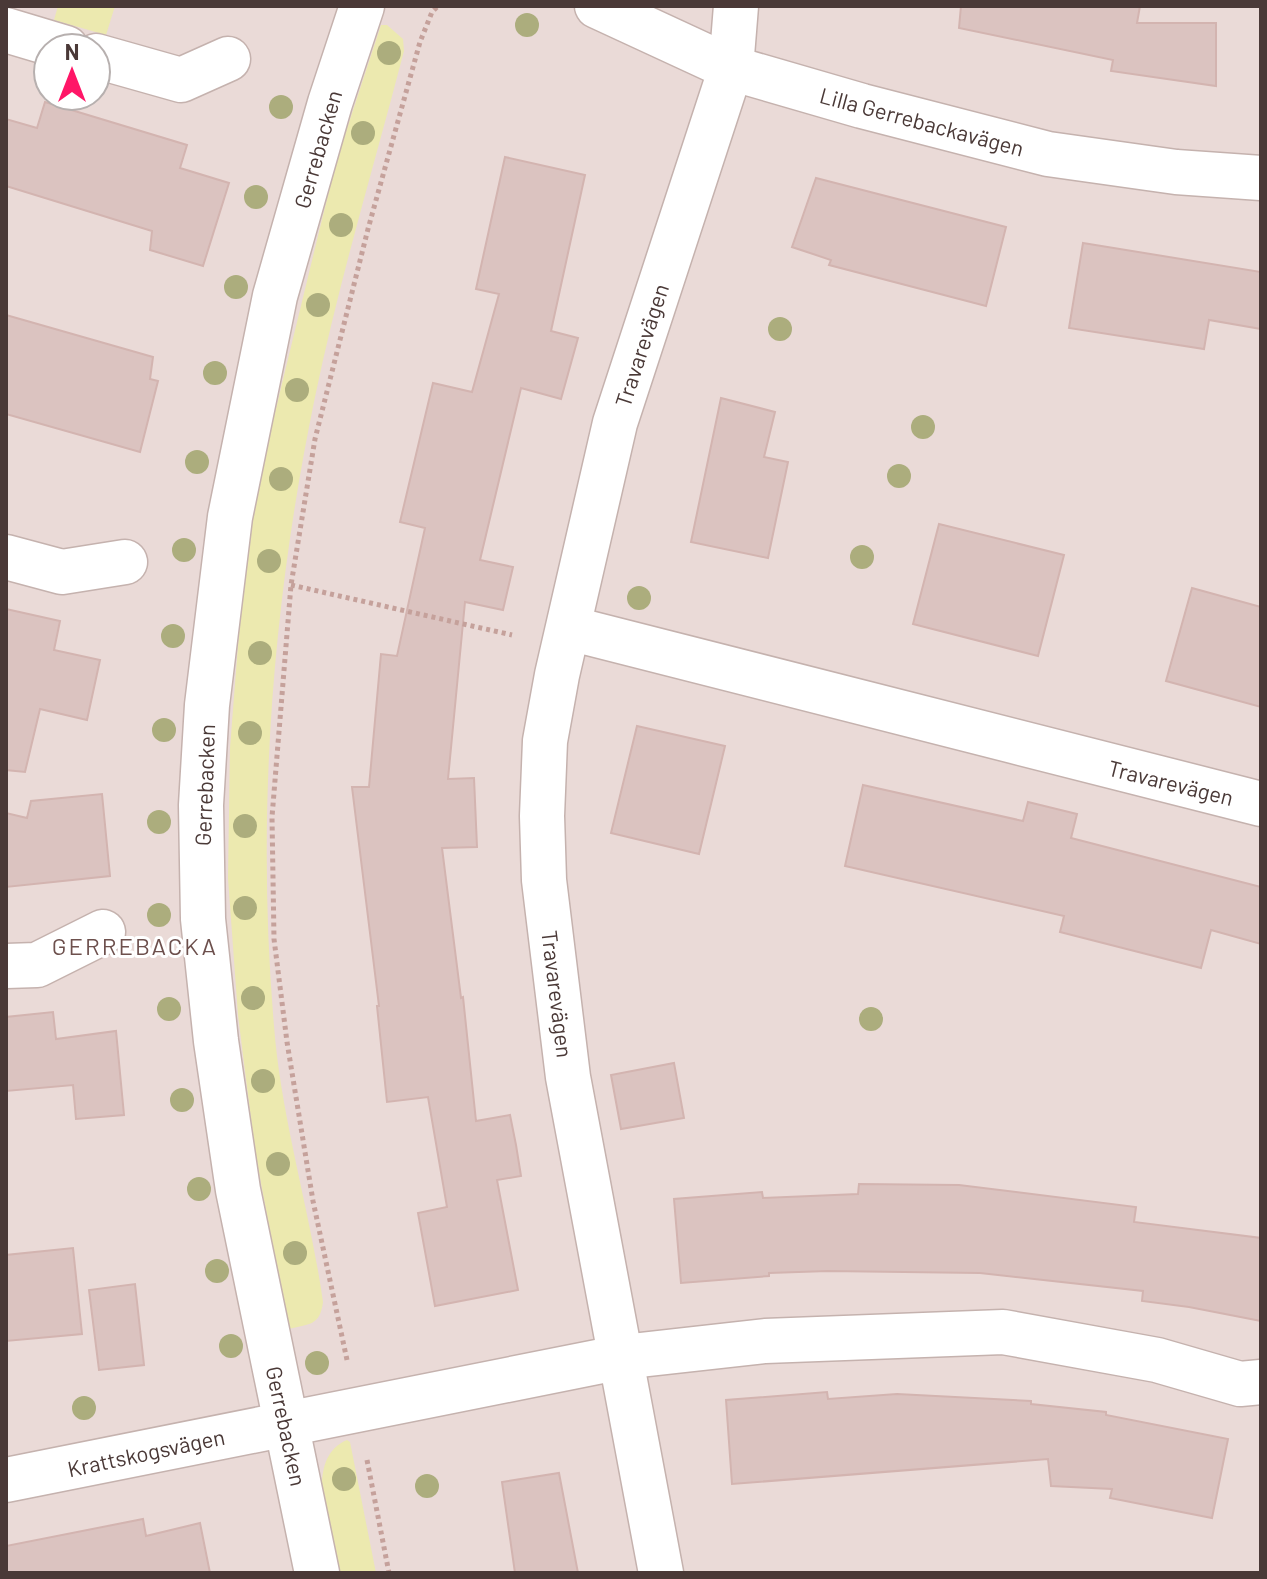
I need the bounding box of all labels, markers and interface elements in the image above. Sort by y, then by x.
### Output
north arrow [32,32,112,112]
text: N [65,38,79,64]
street label: Lilla Gerrebackavägen [817,81,1027,161]
street label: Gerrebacken [288,87,346,211]
street label: Travarevägen [609,280,673,410]
street label: Gerrebacken [189,724,219,846]
street label: Travarevägen [1106,754,1236,810]
street label: Travarevägen [537,929,579,1059]
district label: GERREBACKA [52,931,218,960]
street label: Gerrebacken [262,1364,312,1488]
street label: Krattskogsvägen [65,1423,227,1481]

